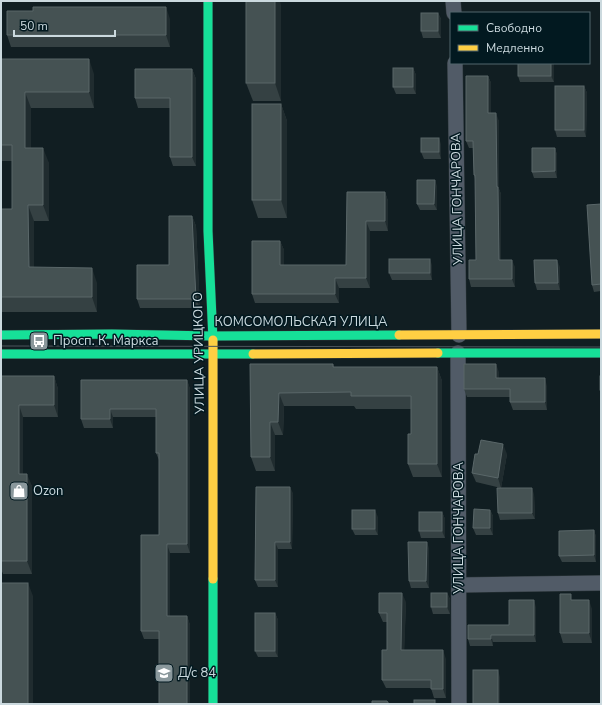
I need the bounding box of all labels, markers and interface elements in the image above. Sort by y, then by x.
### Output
scale bar [14,12,115,38]
legend [450,12,590,64]
text: 50 m [20,18,48,34]
text: Свободно [486,20,542,36]
text: Медленно [486,40,544,56]
street label: УЛИЦА ГОНЧАРОВА [447,132,467,266]
street label: УЛИЦА УРИЦКОГО [189,292,209,415]
street label: КОМСОМОЛЬСКАЯ УЛИЦА [215,313,388,331]
bus stop icon: Просп. К. Маркса [28,330,50,352]
place label: Просп. К. Маркса [53,332,159,350]
street label: УЛИЦА ГОНЧАРОВА [450,461,468,595]
shop icon: Ozon [8,480,30,502]
place label: Ozon [33,482,63,500]
school or university icon: Д/с 84 [153,662,175,684]
place label: Д/с 84 [178,664,216,682]

